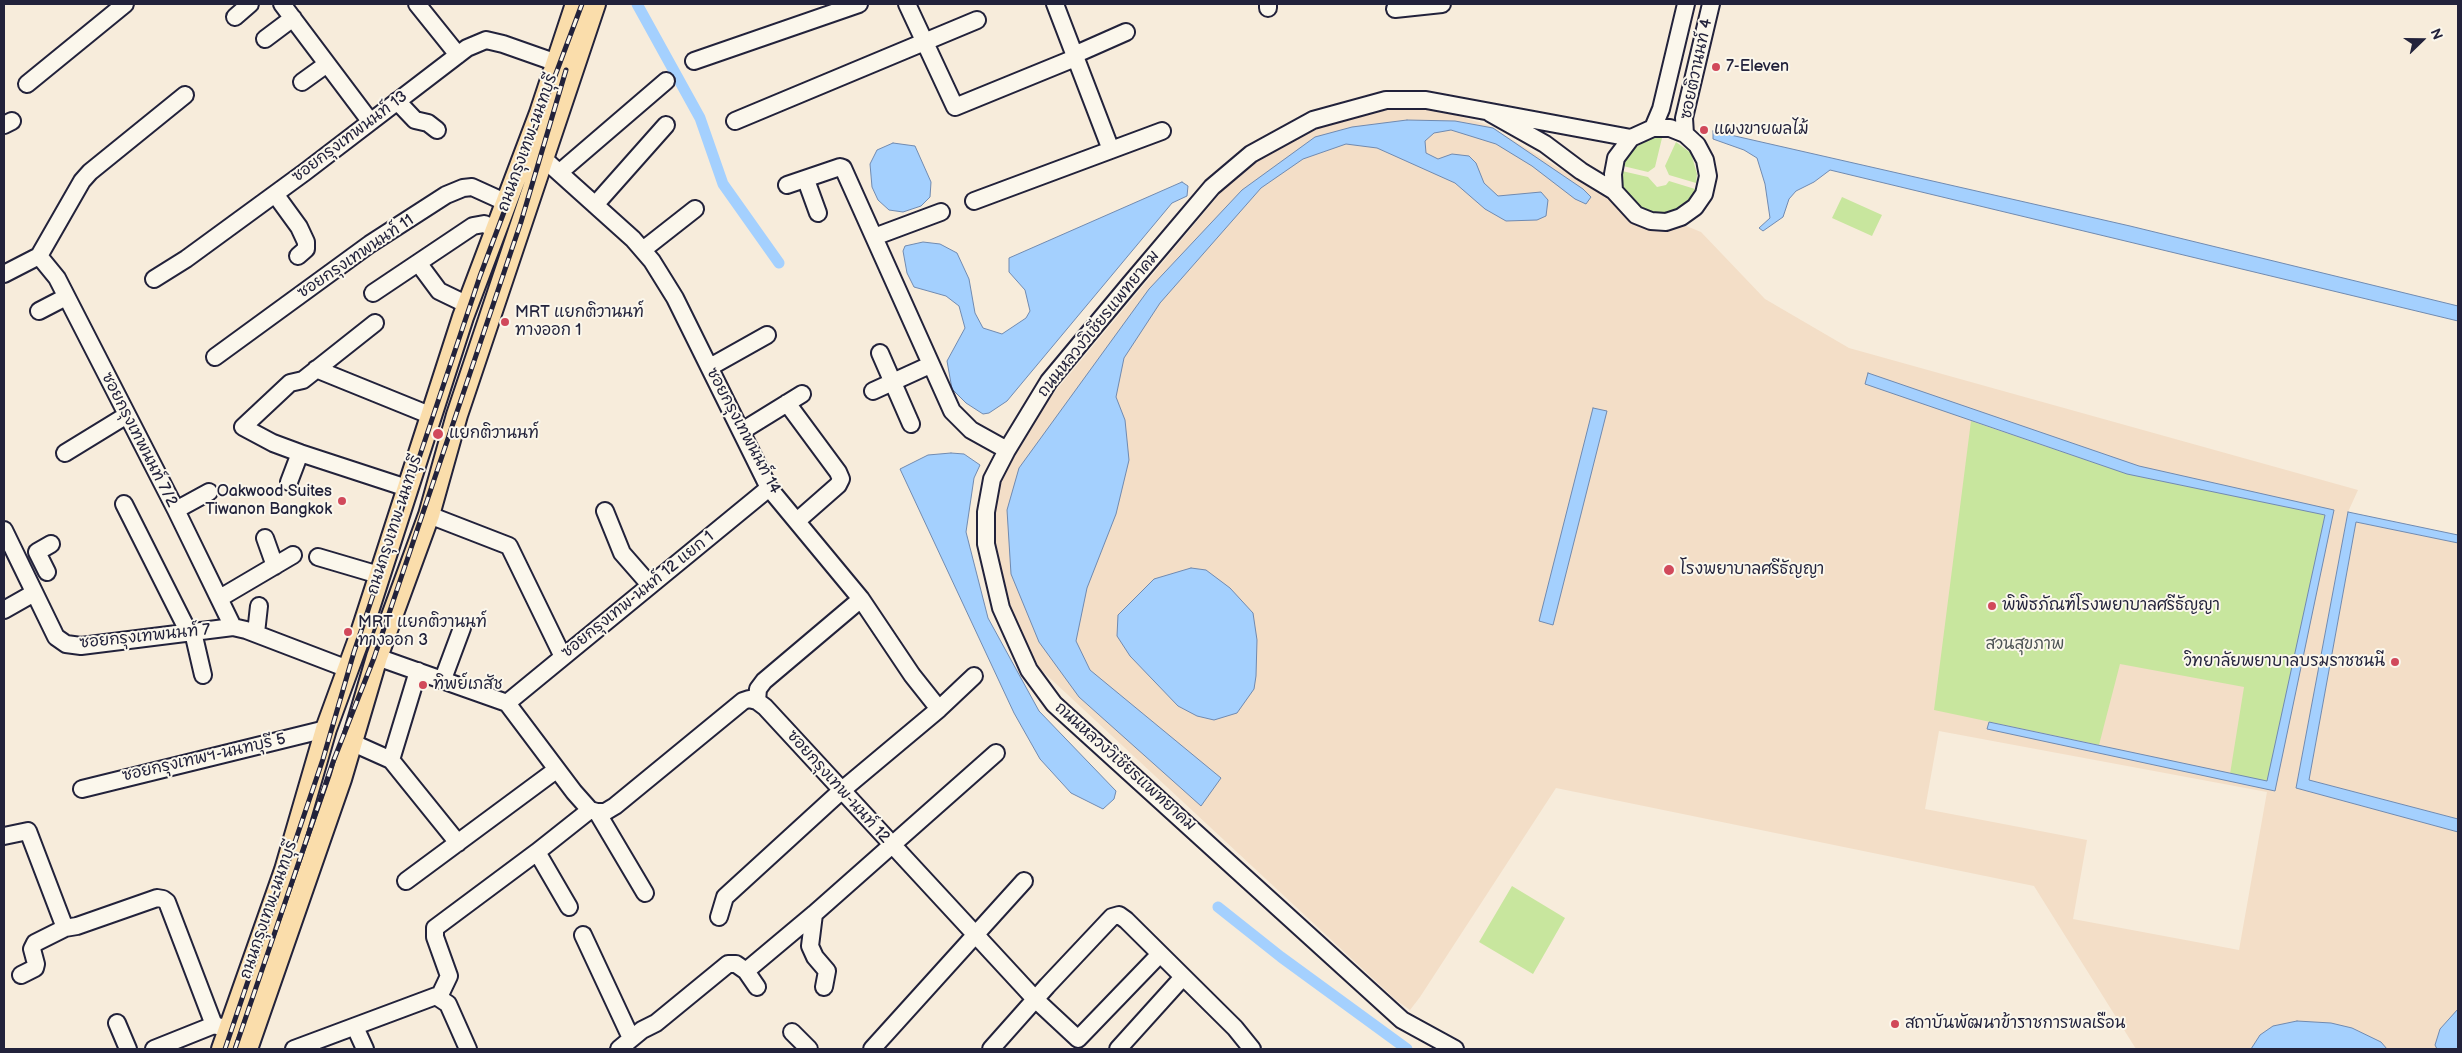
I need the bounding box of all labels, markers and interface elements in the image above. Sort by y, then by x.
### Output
north arrow [2397,15,2447,65]
street label: ซอยติวานนท์ 4 [1677,17,1717,121]
text: N [2427,26,2446,42]
place label: 7-Eleven [1726,57,1789,77]
marker: 7-Eleven [1710,61,1722,73]
street label: ถนนกรุงเทพ-นนทบุรี [494,72,562,214]
street label: ซอยกรุงเทพนนท์ 13 [288,87,412,187]
place label: แผงขายผลไม้ [1714,120,1809,140]
marker: แผงขายผลไม้ [1698,124,1710,136]
street label: ซอยกรุงเทพนนท์ 11 [294,211,418,303]
street label: ถนนหลวงวิเชียรแพทยาคม [1034,247,1164,401]
place label: MRT แยกติวานนท์ ทางออก 1 [515,303,644,341]
marker: MRT แยกติวานนท์ ทางออก 1 [499,316,511,328]
street label: ซอยกรุงเทพนนท์ 14 [702,365,784,497]
street label: ซอยกรุงเทพนนท์ 7/2 [97,370,181,510]
place label: แยกติวานนท์ [449,424,539,444]
marker: แยกติวานนท์ [431,427,445,441]
street label: ถนนกรุงเทพ-นนทบุรี [363,453,427,597]
place label: Oakwood Suites Tiwanon Bangkok [205,482,332,520]
marker: Oakwood Suites Tiwanon Bangkok [336,495,348,507]
street label: ซอยกรุงเทพ-นนท์ 12 แยก 1 [558,528,718,662]
place label: โรงพยาบาลศรีธัญญา [1680,560,1824,580]
marker: โรงพยาบาลศรีธัญญา [1662,563,1676,577]
place label: พิพิธภัณฑ์โรงพยาบาลศรีธัญญา [2002,596,2220,616]
marker: พิพิธภัณฑ์โรงพยาบาลศรีธัญญา [1986,600,1998,612]
place label: MRT แยกติวานนท์ ทางออก 3 [358,613,487,651]
street label: ซอยกรุงเทพนนท์ 7 [79,621,211,653]
marker: MRT แยกติวานนท์ ทางออก 3 [342,626,354,638]
park label: สวนสุขภาพ [1986,635,2064,655]
place label: วิทยาลัยพยาบาลบรมราชชนนี [2184,652,2385,672]
marker: วิทยาลัยพยาบาลบรมราชชนนี [2389,656,2401,668]
place label: ทิพย์เภสัช [433,675,502,695]
marker: ทิพย์เภสัช [417,679,429,691]
street label: ถนนหลวงวิเชียรแพทยาคม [1050,699,1200,835]
street label: ซอยกรุงเทพ-นนท์ 12 [782,727,894,847]
street label: ซอยกรุงเทพฯ-นนทบุรี 5 [120,730,288,786]
street label: ถนนกรุงเทพ-นนทบุรี [236,838,302,982]
place label: สถาบันพัฒนาข้าราชการพลเรือน [1905,1014,2125,1034]
marker: สถาบันพัฒนาข้าราชการพลเรือน [1889,1018,1901,1030]

